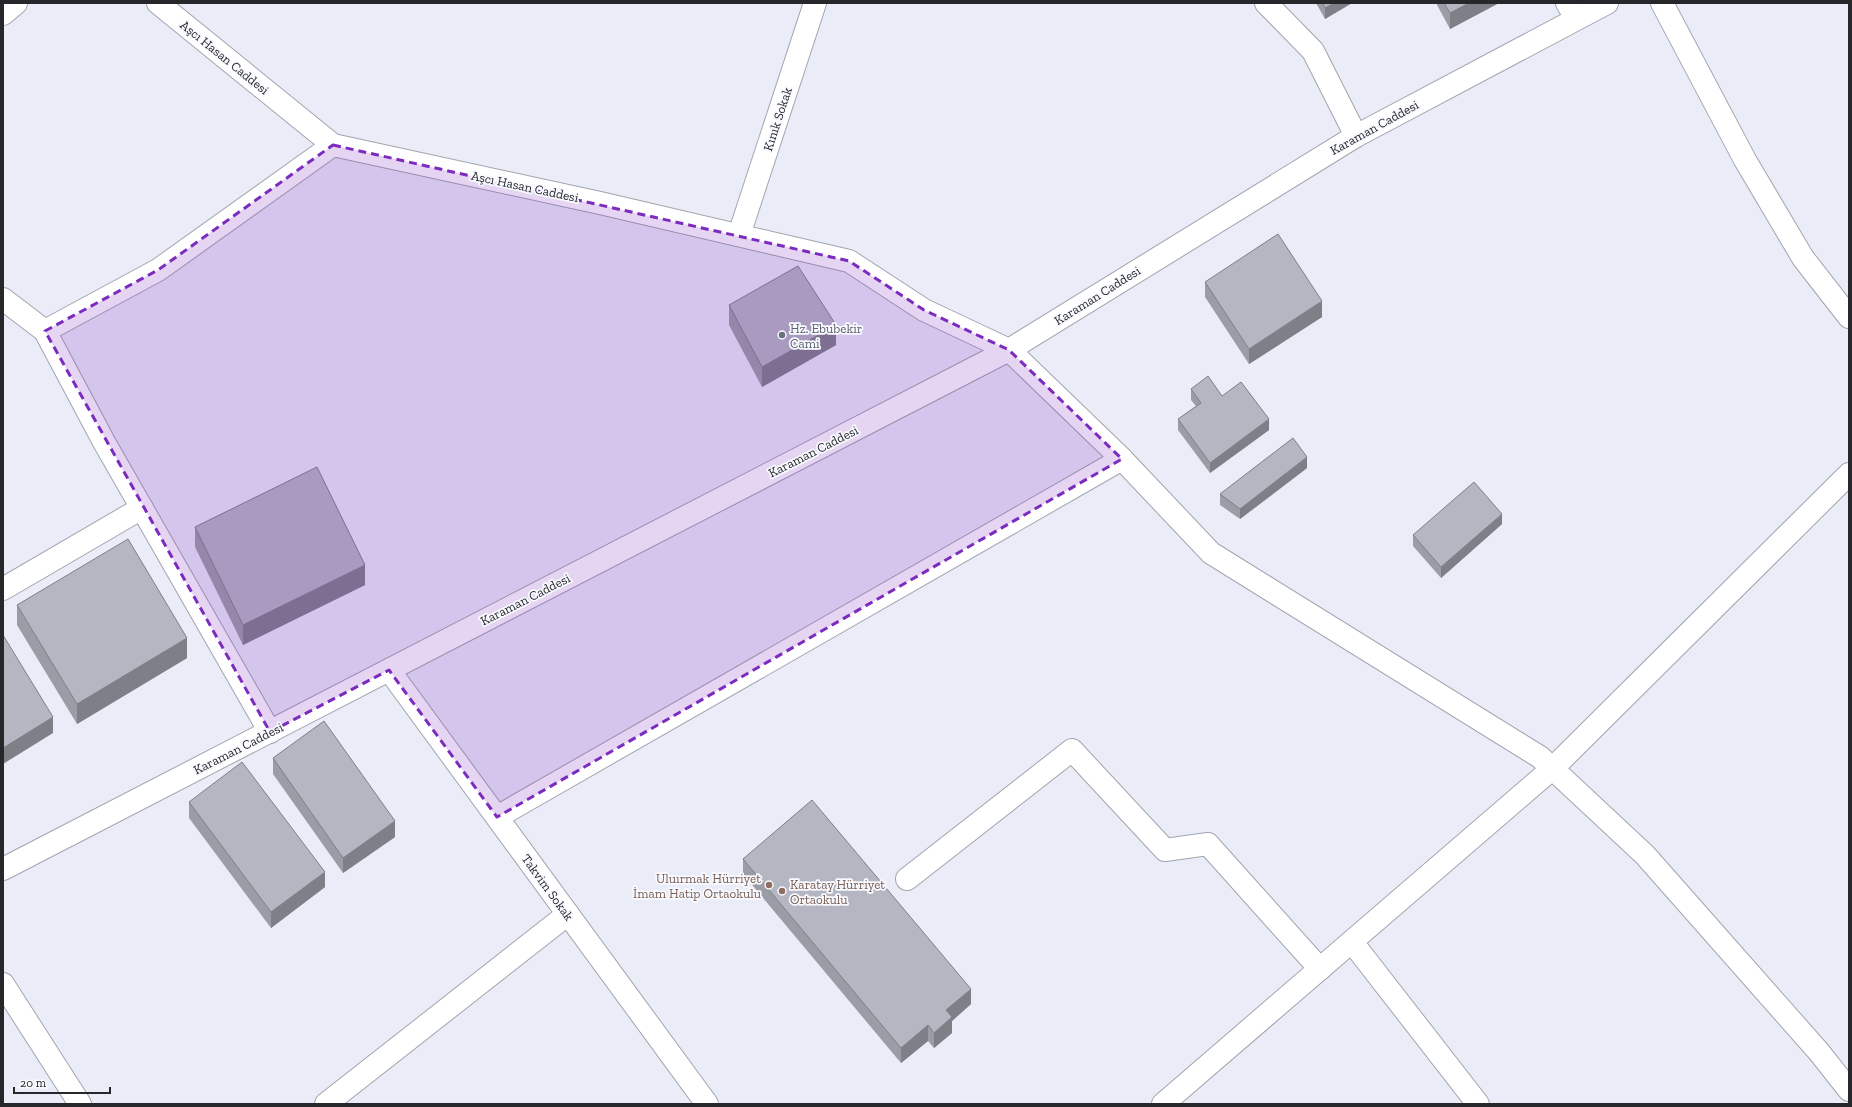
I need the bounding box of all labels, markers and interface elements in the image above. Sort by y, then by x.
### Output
street label: Aşcı Hasan Caddesi [177,17,272,98]
street label: Kınık Sokak [760,85,795,153]
street label: Karaman Caddesi [1327,97,1421,158]
street label: Aşcı Hasan Caddesi [470,168,580,205]
street label: Karaman Caddesi [1051,263,1143,328]
place label: Hz. Ebubekir Cami [790,321,862,351]
marker: Hz. Ebubekir Cami [777,330,787,340]
street label: Karaman Caddesi [766,422,861,481]
street label: Karaman Caddesi [478,570,573,629]
street label: Karaman Caddesi [191,719,286,778]
street label: Takvim Sokak [518,851,577,924]
place label: Uluırmak Hürriyet İmam Hatip Ortaokulu [633,871,762,901]
place label: Karatay Hürriyet Ortaokulu [790,877,885,907]
marker: Uluırmak Hürriyet İmam Hatip Ortaokulu [764,880,774,890]
marker: Karatay Hürriyet Ortaokulu [777,886,787,896]
scale bar [14,1069,110,1095]
text: 20 m [20,1076,47,1090]

